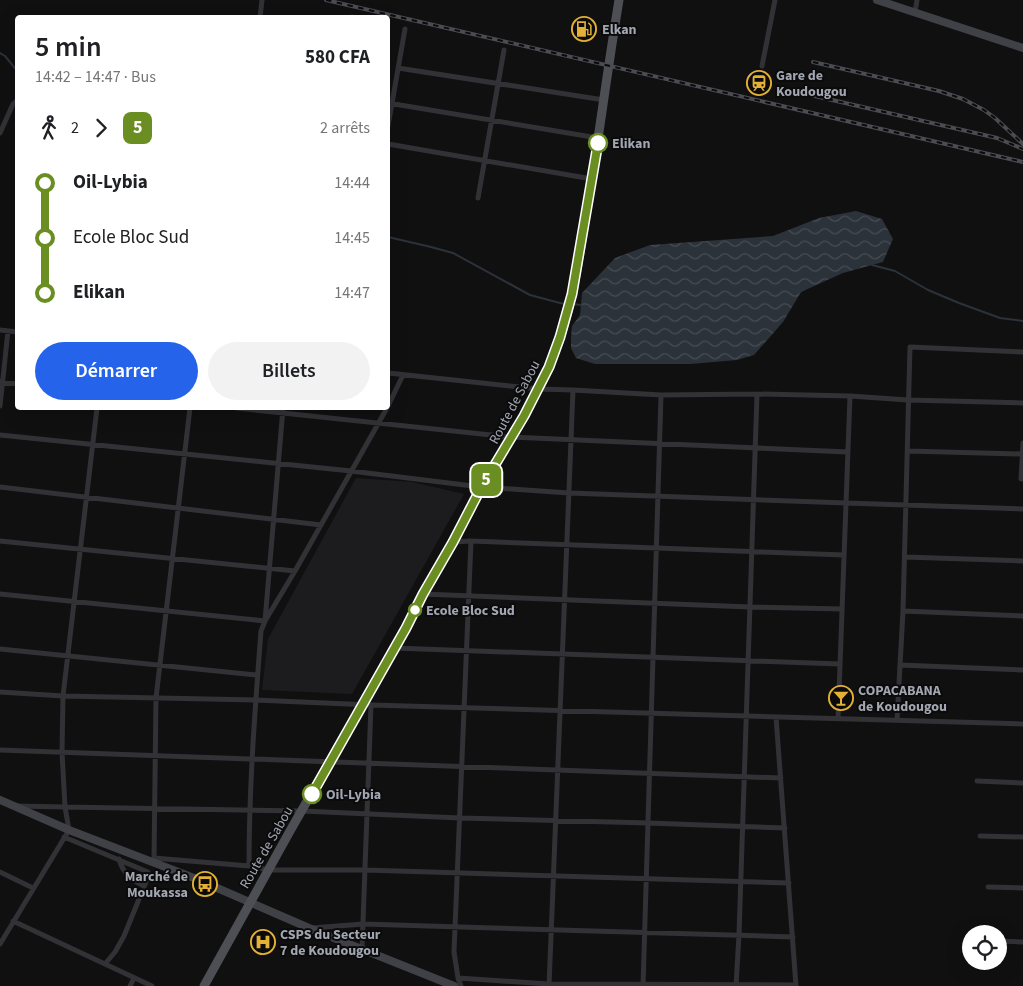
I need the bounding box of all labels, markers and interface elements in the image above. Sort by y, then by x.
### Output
fuel station icon: Elkan [571,16,597,42]
place label: Elkan [602,20,637,40]
text: 5 min [35,27,102,67]
text: 580 CFA [305,44,370,71]
text: 14:42 – 14:47 · Bus [35,66,156,88]
place label: Gare de Koudougou [776,66,847,102]
station icon: Gare de Koudougou [746,70,772,96]
icon: walk [35,114,63,142]
icon: forward [87,114,115,142]
text: 5 [133,115,142,140]
text: 2 [71,117,79,139]
text: 2 arrêts [320,117,370,139]
marker: Elikan [588,133,608,153]
place label: Elikan [612,134,650,154]
text: Oil-Lybia [73,169,148,196]
text: 14:44 [334,172,370,194]
text: Ecole Bloc Sud [73,224,189,251]
text: 14:45 [334,227,370,249]
text: Elikan [73,279,125,306]
text: 14:47 [334,282,370,304]
button: Démarrer [35,342,198,400]
button: Billets [208,342,370,400]
street label: Route de Sabou [484,357,545,448]
line badge: 5 [470,464,502,496]
text: 5 [481,467,491,492]
place label: Ecole Bloc Sud [426,601,515,621]
marker: Ecole Bloc Sud [408,603,422,617]
place label: COPACABANA de Koudougou [858,681,947,717]
bar icon: COPACABANA de Koudougou [828,685,854,711]
marker: Oil-Lybia [302,784,322,804]
place label: Oil-Lybia [326,785,381,805]
street label: Route de Sabou [235,803,299,892]
place label: Marché de Moukassa [125,867,188,903]
bus stop icon: Marché de Moukassa [192,871,218,897]
place label: CSPS du Secteur 7 de Koudougou [280,925,381,961]
map controls [962,925,1007,970]
button: locate [962,925,1007,970]
hospital icon: CSPS du Secteur 7 de Koudougou [250,929,276,955]

